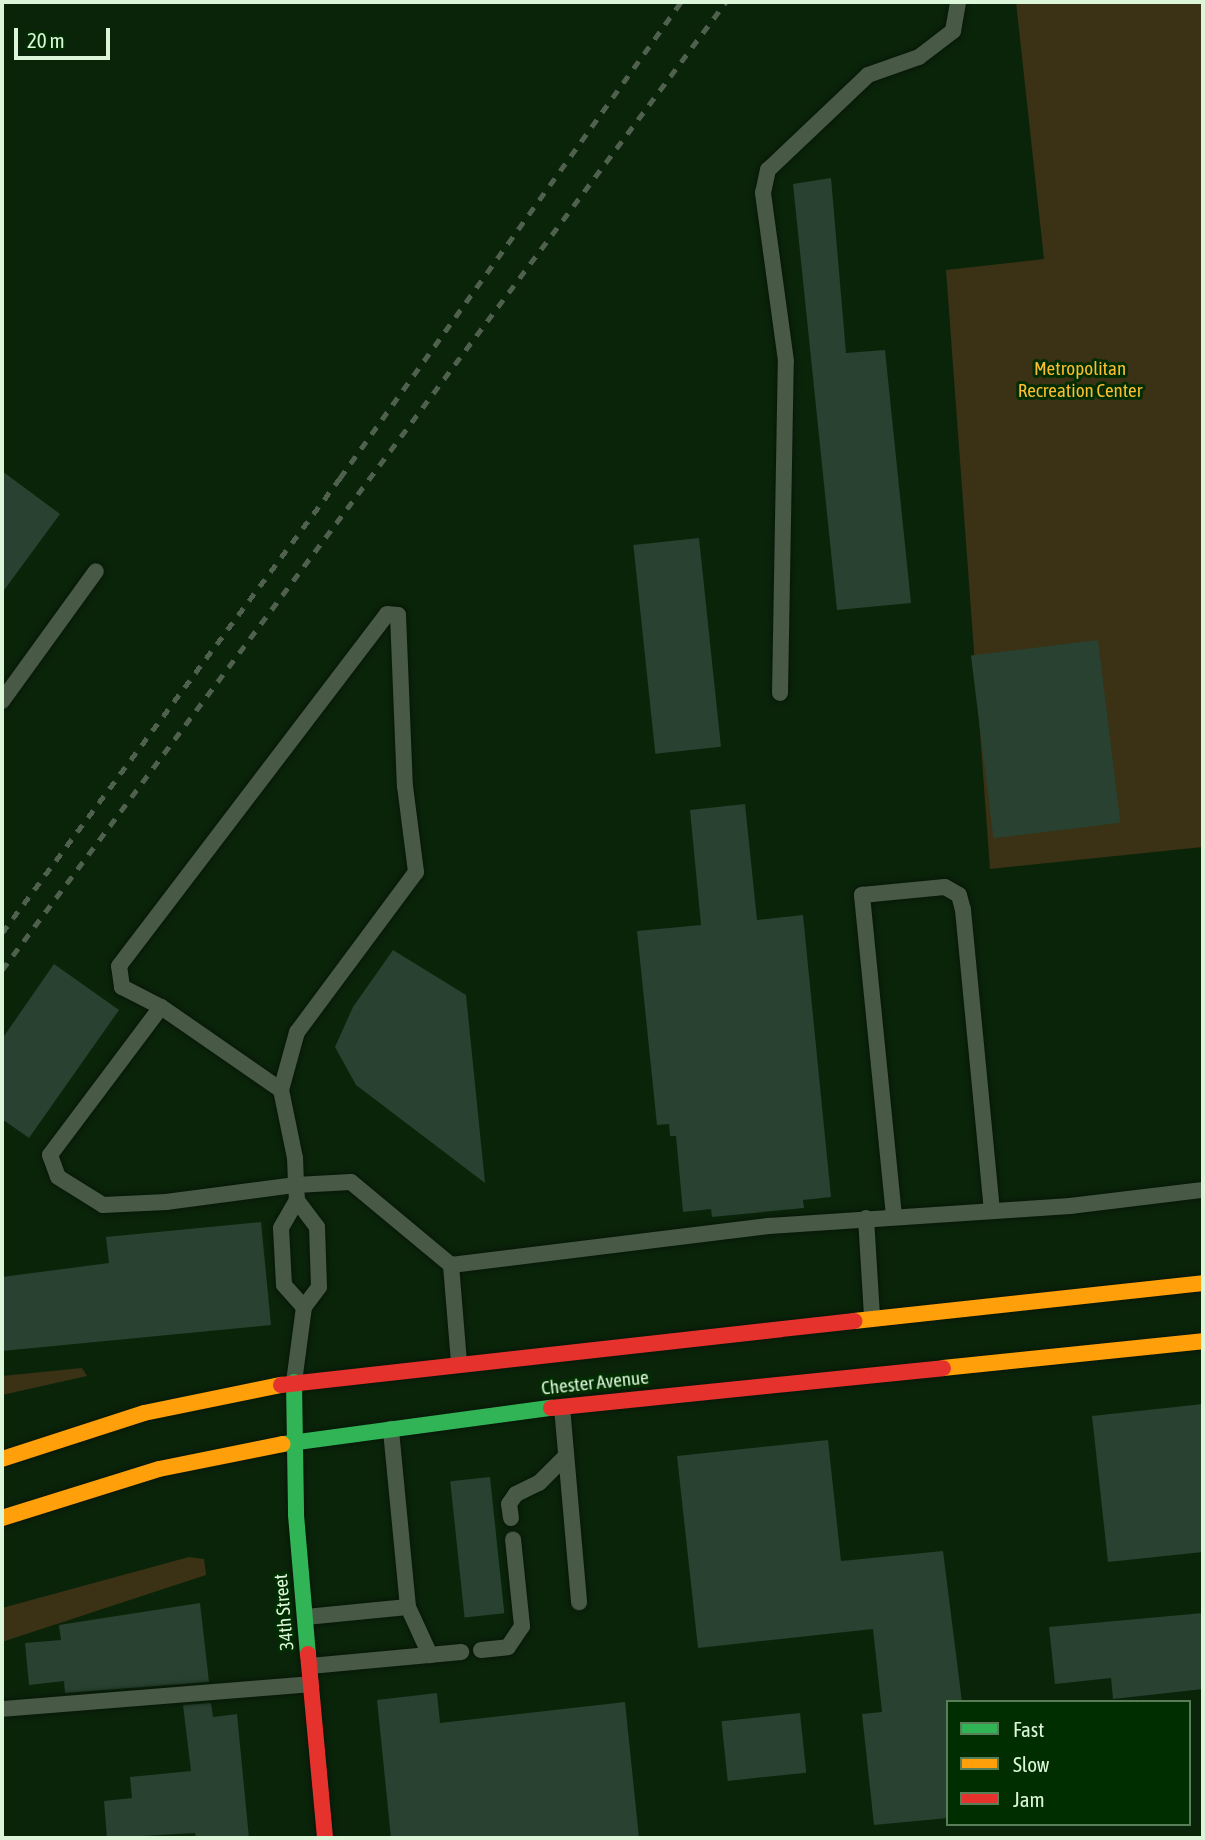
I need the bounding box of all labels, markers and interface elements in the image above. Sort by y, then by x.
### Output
scale bar [18,14,114,58]
text: 20 m [27,28,65,52]
park label: Metropolitan Recreation Center [1018,358,1142,402]
street label: Chester Avenue [540,1366,650,1400]
street label: 34th Street [269,1573,299,1651]
legend [946,1700,1191,1826]
text: Fast [1013,1717,1044,1741]
text: Slow [1013,1752,1049,1776]
text: Jam [1013,1787,1045,1811]

